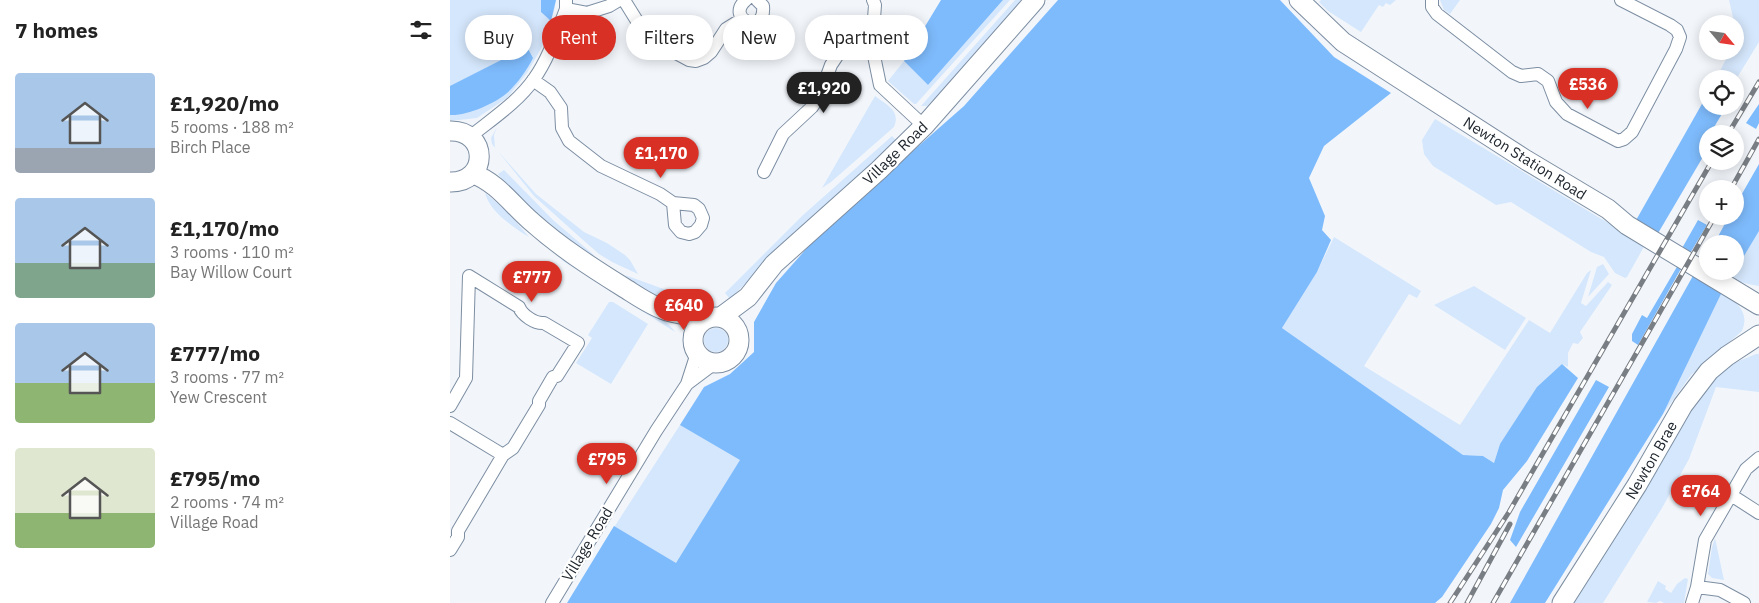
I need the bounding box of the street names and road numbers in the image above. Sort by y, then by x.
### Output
street label: Newton Station Road [1460,112,1590,204]
street label: Village Road [859,117,931,189]
street label: Newton Brae [1621,417,1681,503]
street label: Village Road [557,504,617,584]

